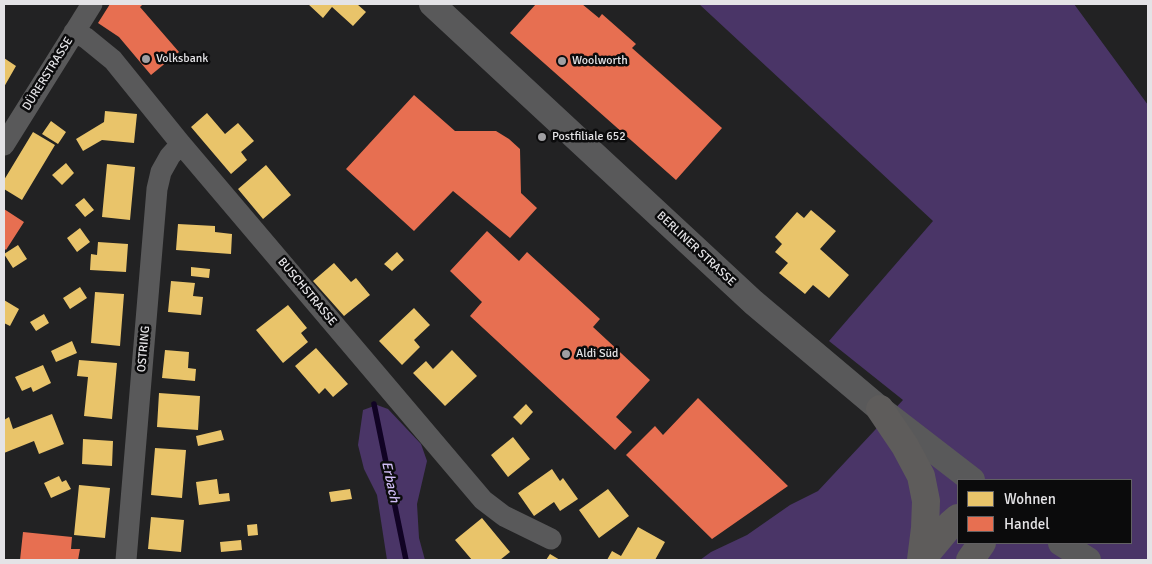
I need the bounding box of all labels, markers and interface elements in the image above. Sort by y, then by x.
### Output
street label: DÜRERSTRASSE [20,35,76,113]
place label: Volksbank [156,52,208,66]
marker: Volksbank [140,53,152,65]
place label: Woolworth [572,54,628,68]
marker: Woolworth [556,55,568,67]
place label: Postfiliale 652 [552,130,626,144]
marker: Postfiliale 652 [536,131,548,143]
street label: BERLINER STRASSE [654,209,738,289]
street label: BUSCHSTRASSE [274,255,340,329]
street label: OSTRING [135,325,153,373]
place label: Aldi Süd [576,347,618,361]
marker: Aldi Süd [560,348,572,360]
water label: Erbach [377,460,403,504]
legend [957,479,1132,544]
text: Wohnen [1004,490,1056,508]
text: Handel [1004,515,1050,533]

